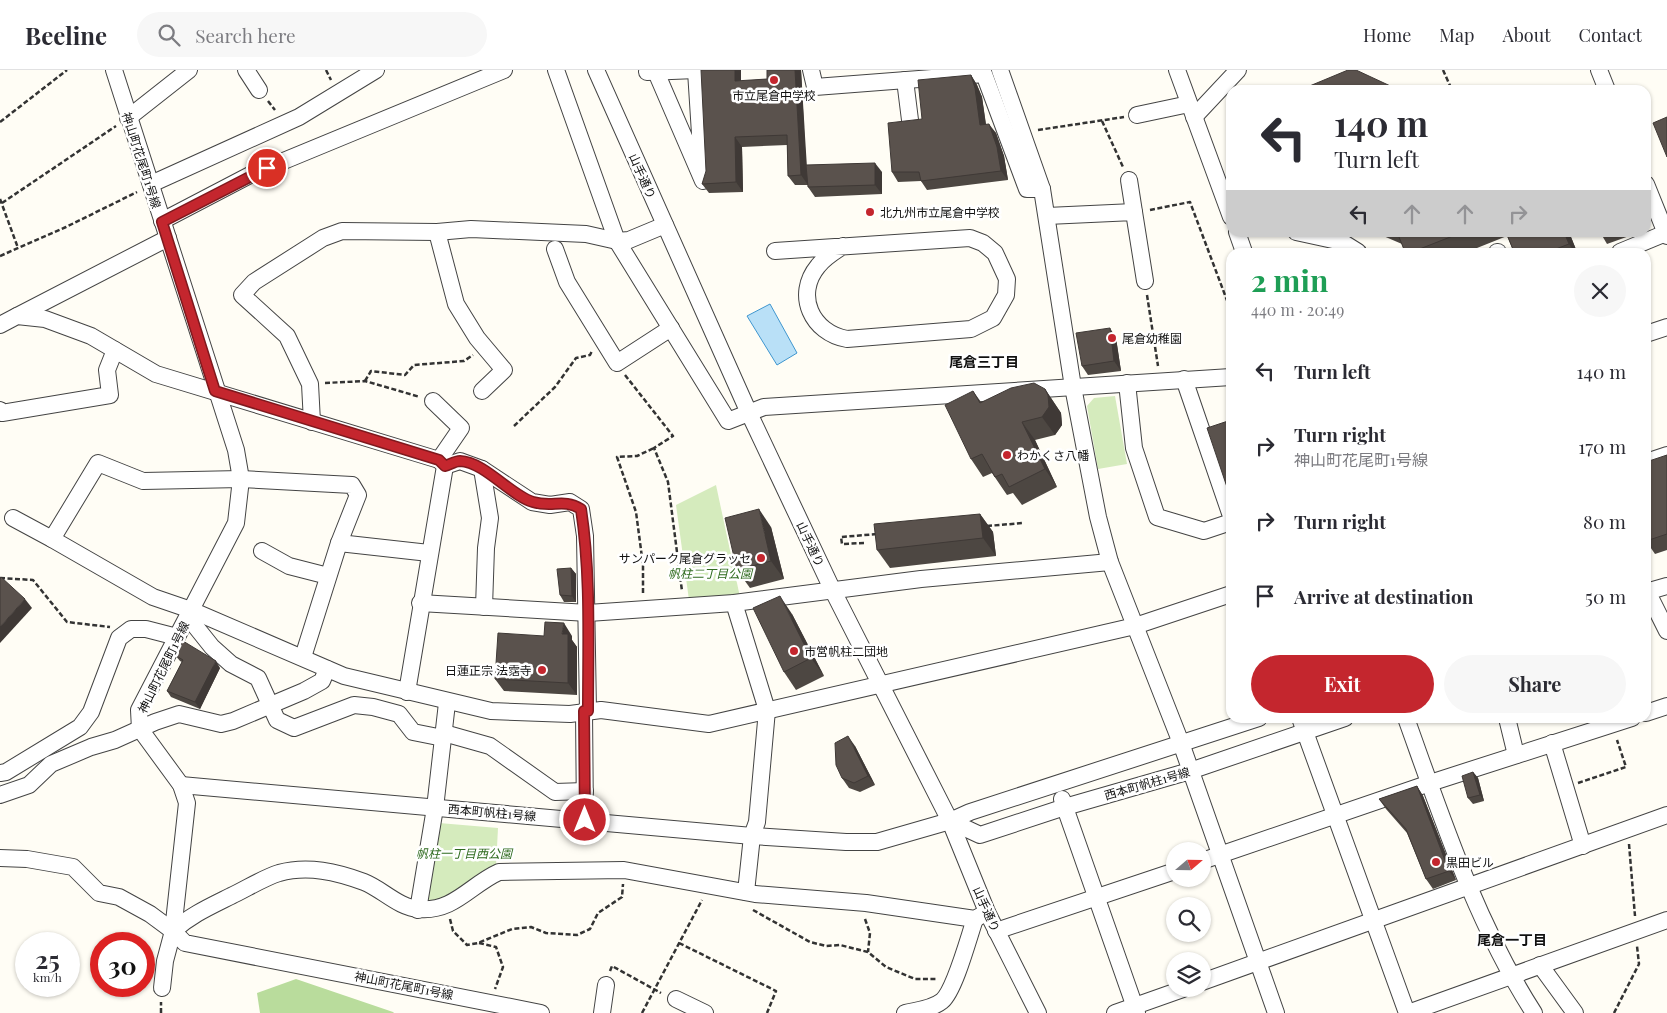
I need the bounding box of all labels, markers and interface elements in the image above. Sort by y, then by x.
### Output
search box [137,12,487,57]
text: Beeline [25,19,107,51]
icon: search [155,21,183,49]
text: Search here [195,22,296,48]
text: Home [1363,23,1411,47]
text: Map [1439,23,1474,47]
text: About [1502,23,1551,47]
text: Contact [1579,23,1642,47]
marker: 市立尾倉中学校 [768,74,780,86]
place label: 市立尾倉中学校 [732,87,816,103]
text: 140 m [1334,99,1428,146]
icon: left [1251,105,1316,170]
street label: 神山町花尾町1号線 [119,110,165,210]
text: Turn left [1334,144,1419,174]
pin [246,147,288,189]
street label: 山手通り [626,151,660,201]
icon: arrive [253,154,281,182]
icon: left [1345,200,1373,228]
icon: ahead [1398,200,1426,228]
icon: ahead [1451,200,1479,228]
icon: right [1504,200,1532,228]
place label: 北九州市立尾倉中学校 [880,204,1000,220]
marker: 北九州市立尾倉中学校 [864,206,876,218]
text: 2 min [1251,260,1328,300]
button: close [1574,265,1626,317]
text: 440 m · 20:49 [1251,299,1344,320]
place label: 尾倉幼稚園 [1122,330,1182,346]
marker: 尾倉幼稚園 [1106,332,1118,344]
district label: 尾倉三丁目 [949,352,1019,371]
icon: left [1251,357,1279,385]
text: Turn left [1294,358,1371,384]
text: 140 m [1577,358,1626,384]
text: Turn right [1294,421,1386,447]
icon: right [1251,432,1279,460]
text: 170 m [1578,433,1626,459]
place label: わかくさ八幡 [1017,447,1089,463]
marker: わかくさ八幡 [1001,449,1013,461]
text: 神山町花尾町1号線 [1294,449,1428,470]
icon: right [1251,507,1279,535]
text: Turn right [1294,508,1386,534]
text: 80 m [1583,508,1626,534]
street label: 山手通り [794,519,828,569]
place label: サンパーク尾倉グラッセ [619,550,751,566]
marker: サンパーク尾倉グラッセ [755,552,767,564]
park label: 帆柱二丁目公園 [668,565,754,581]
icon: arrive [1251,582,1279,610]
text: Arrive at destination [1294,583,1474,609]
text: 50 m [1585,583,1626,609]
street label: 神山町花尾町1号線 [134,618,192,716]
place label: 市営帆柱二団地 [804,643,888,659]
marker: 市営帆柱二団地 [788,645,800,657]
button: Exit [1251,655,1434,713]
button: Share [1444,655,1626,713]
place label: 日蓮正宗 法霑寺 [445,662,532,678]
marker: 日蓮正宗 法霑寺 [536,664,548,676]
street label: 西本町帆柱1号線 [1102,763,1192,803]
position arrow [558,793,610,845]
street label: 西本町帆柱1号線 [447,800,537,824]
north arrow [1166,842,1211,888]
map controls [1166,842,1211,997]
park label: 帆柱一丁目西公園 [416,845,514,861]
place label: 黒田ビル [1446,854,1494,870]
marker: 黒田ビル [1430,856,1442,868]
street label: 山手通り [970,884,1004,934]
button: search [1166,897,1211,942]
district label: 尾倉一丁目 [1477,930,1547,949]
speed limit sign: 30 [90,932,155,997]
text: 25 [35,942,60,975]
button: layers [1166,952,1211,997]
street label: 神山町花尾町1号線 [353,968,455,1002]
text: km/h [33,969,62,985]

